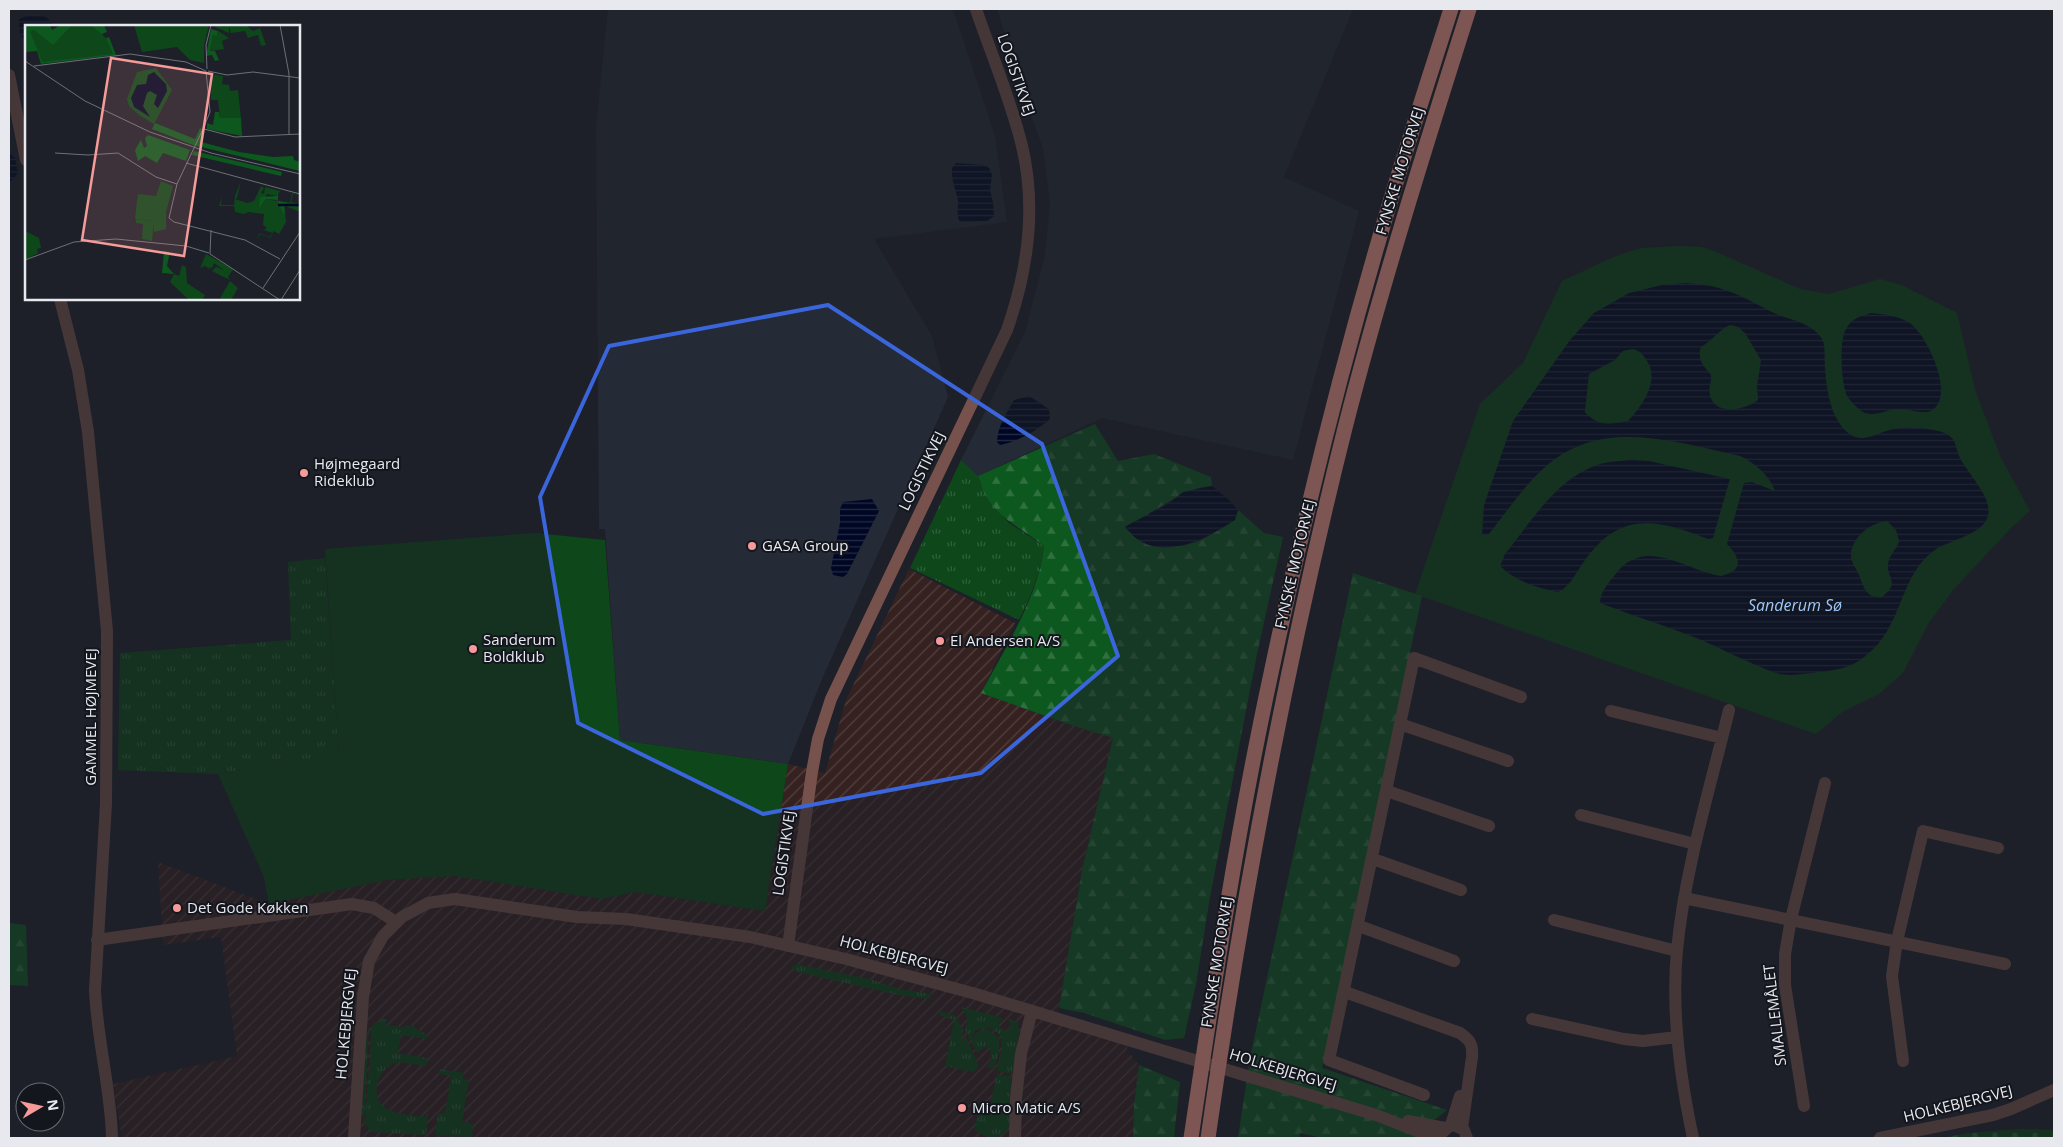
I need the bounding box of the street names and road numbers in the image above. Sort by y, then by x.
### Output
street label: LOGISTIKVEJ [994,31,1040,118]
street label: FYNSKE MOTORVEJ [1370,104,1428,237]
street label: LOGISTIKVEJ [893,428,949,513]
street label: FYNSKE MOTORVEJ [1269,497,1319,631]
street label: GAMMEL HØJMEVEJ [80,648,100,786]
street label: LOGISTIKVEJ [767,809,799,897]
street label: FYNSKE MOTORVEJ [1196,895,1236,1029]
street label: HOLKEBJERGVEJ [838,930,951,978]
street label: SMALLEMÅLET [1758,962,1790,1067]
street label: HOLKEBJERGVEJ [330,967,360,1080]
street label: HOLKEBJERGVEJ [1227,1043,1340,1095]
street label: HOLKEBJERGVEJ [1901,1080,2014,1126]

